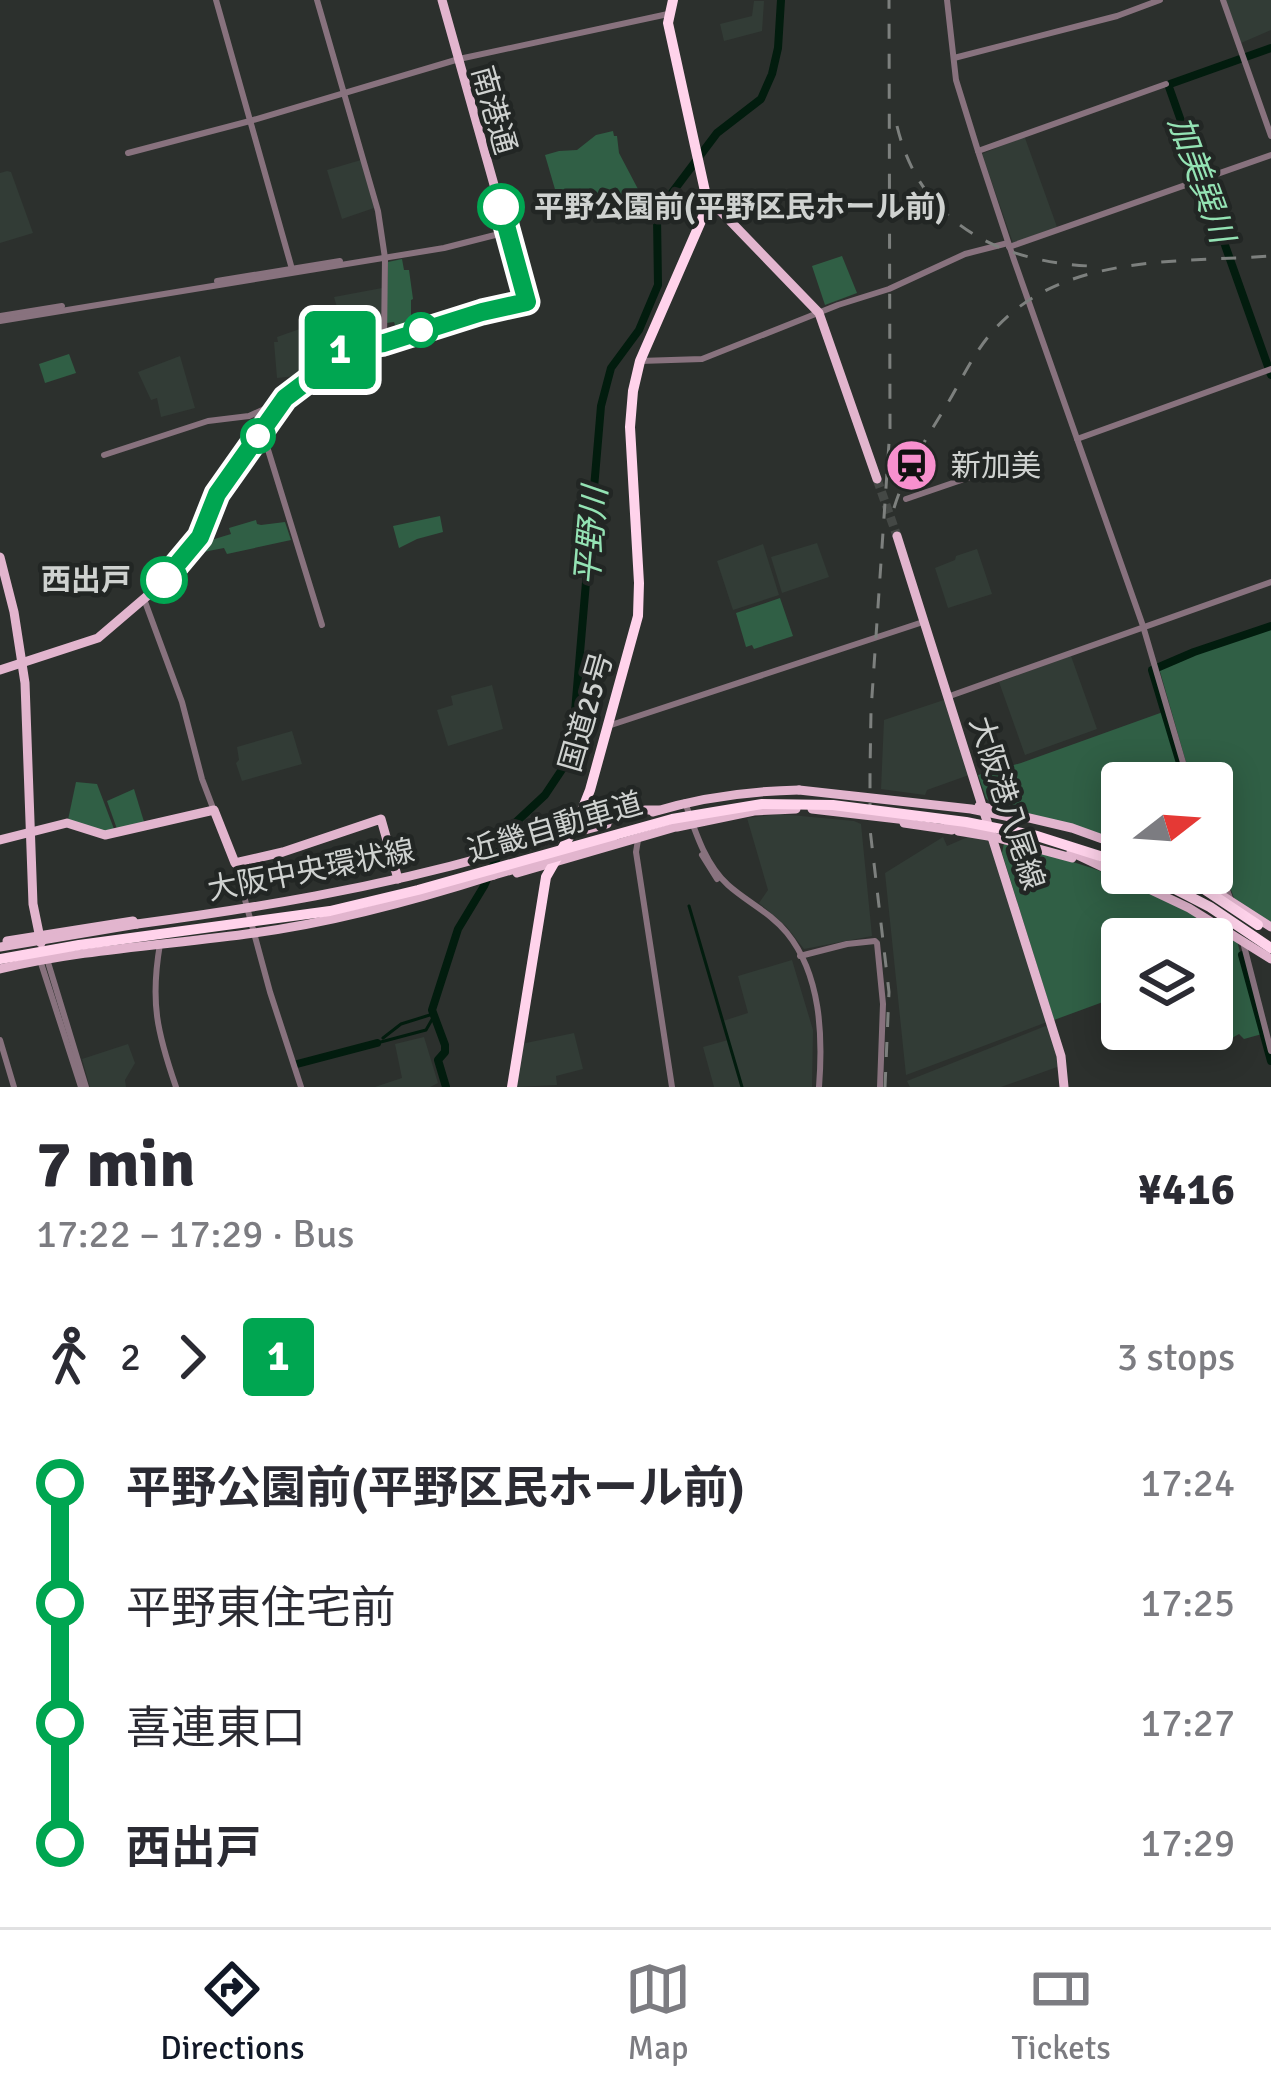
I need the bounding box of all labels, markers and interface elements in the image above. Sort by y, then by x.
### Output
street label: 南港通 [463,62,524,158]
water label: 加美巽川 [1159,110,1243,251]
marker: 平野公園前(平野区民ホール前) [479,185,523,229]
place label: 平野公園前(平野区民ホール前) [534,189,947,226]
line badge: 1 [301,311,379,389]
unlabelled marker [405,314,437,346]
text: 1 [329,324,351,375]
unlabelled marker [242,420,274,452]
station icon: 新加美 [884,438,940,494]
place label: 新加美 [951,448,1041,485]
water label: 平野川 [567,482,616,587]
marker: 西出戸 [142,558,186,602]
place label: 西出戸 [41,562,131,599]
street label: 国道25号 [552,648,621,776]
street label: 大阪港八尾線 [961,712,1052,894]
north arrow [1101,762,1233,894]
map controls [1101,762,1233,1050]
street label: 近畿自動車道 [464,785,647,870]
street label: 大阪中央環状線 [204,832,418,909]
button: layers [1101,918,1233,1050]
text: 7 min [36,1124,195,1205]
text: ¥416 [1138,1162,1235,1217]
text: 17:22 – 17:29 · Bus [36,1210,354,1258]
icon: walk [36,1324,102,1390]
icon: forward [159,1324,225,1390]
text: 1 [267,1331,290,1382]
text: 2 [120,1333,141,1381]
text: 3 stops [1117,1333,1235,1381]
text: 17:24 [1140,1459,1235,1507]
text: 平野公園前(平野区民ホール前) [126,1461,745,1516]
text: 17:25 [1140,1579,1235,1627]
text: 平野東住宅前 [126,1581,396,1636]
text: 17:27 [1140,1699,1235,1747]
text: 喜連東口 [126,1701,306,1756]
text: 17:29 [1140,1819,1235,1867]
text: 西出戸 [126,1821,261,1876]
tab: Directions [160,1956,305,2069]
tab: Map [625,1956,691,2069]
tab: Tickets [1012,1956,1111,2069]

